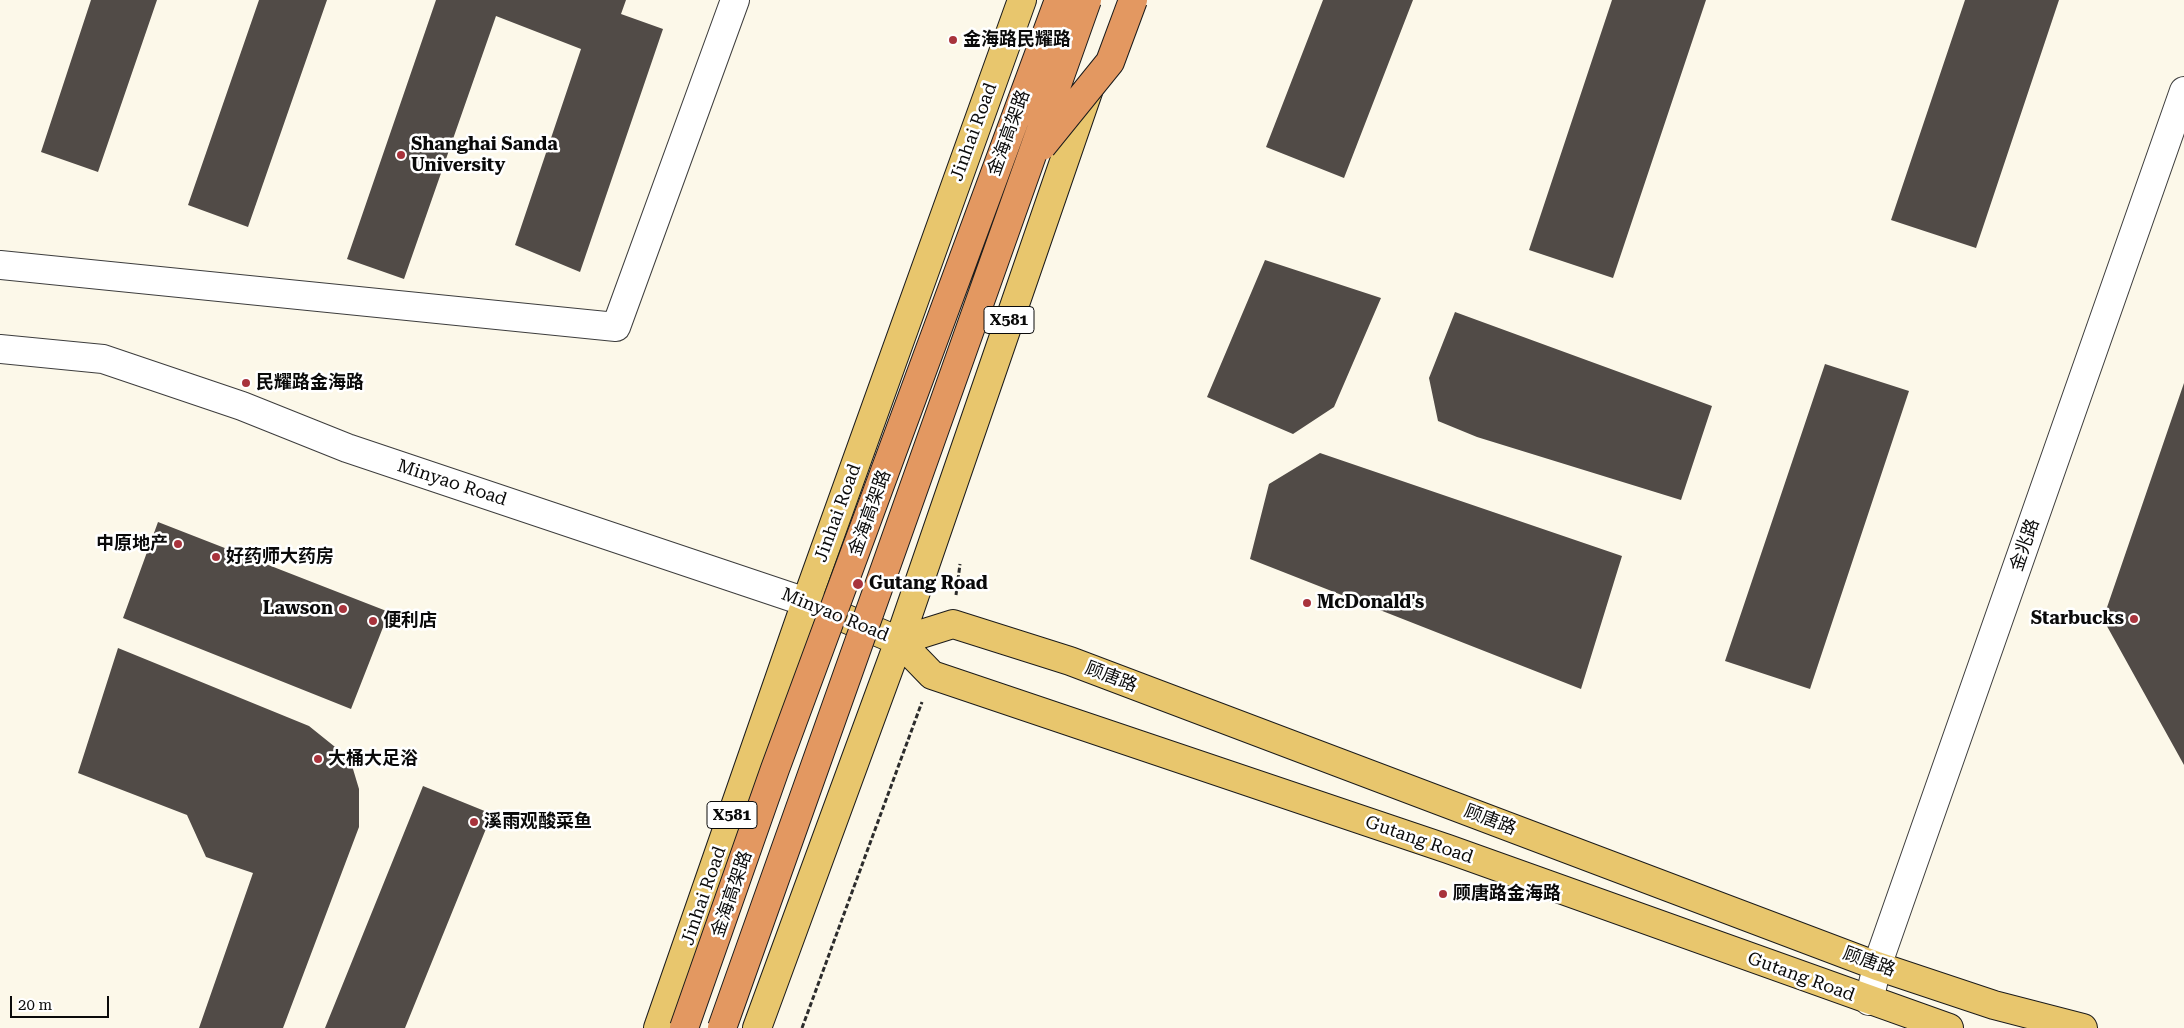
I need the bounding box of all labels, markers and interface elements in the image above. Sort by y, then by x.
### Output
place label: 金海路民耀路 [963,29,1071,51]
marker: 金海路民耀路 [947,34,959,46]
street label: Jinhai Road [946,80,1002,184]
street label: 金海高架路 [983,87,1035,179]
place label: Shanghai Sanda University [411,134,558,176]
marker: Shanghai Sanda University [395,149,407,161]
road number: X581 [984,306,1034,334]
place label: 民耀路金海路 [256,372,364,394]
marker: 民耀路金海路 [240,377,252,389]
street label: Minyao Road [394,455,510,511]
street label: Jinhai Road [810,461,866,565]
street label: 金海高架路 [844,467,896,559]
street label: 金兆路 [2006,516,2044,574]
place label: 中原地产 [96,533,168,555]
marker: 中原地产 [172,538,184,550]
place label: 好药师大药房 [226,546,334,568]
marker: 好药师大药房 [210,551,222,563]
place label: Gutang Road [869,573,988,595]
marker: Gutang Road [851,577,865,591]
street label: Minyao Road [778,584,892,646]
place label: McDonald's [1317,592,1424,614]
marker: McDonald's [1301,597,1313,609]
place label: Lawson [263,598,333,620]
marker: Lawson [337,603,349,615]
place label: Starbucks [2031,608,2124,630]
place label: 便利店 [383,610,437,632]
marker: Starbucks [2128,613,2140,625]
marker: 便利店 [367,615,379,627]
street label: 顾唐路 [1082,657,1140,697]
place label: 大桶大足浴 [328,748,418,770]
marker: 大桶大足浴 [312,753,324,765]
street label: 顾唐路 [1461,800,1519,840]
road number: X581 [707,802,757,828]
place label: 溪雨观酸菜鱼 [484,811,592,833]
street label: Gutang Road [1362,811,1476,869]
marker: 溪雨观酸菜鱼 [468,816,480,828]
street label: Jinhai Road [677,844,731,948]
street label: 金海高架路 [707,848,757,940]
place label: 顾唐路金海路 [1453,883,1561,905]
marker: 顾唐路金海路 [1437,888,1449,900]
street label: 顾唐路 [1840,943,1898,981]
street label: Gutang Road [1744,948,1858,1006]
scale bar [12,986,111,1018]
text: 20 m [18,996,52,1014]

